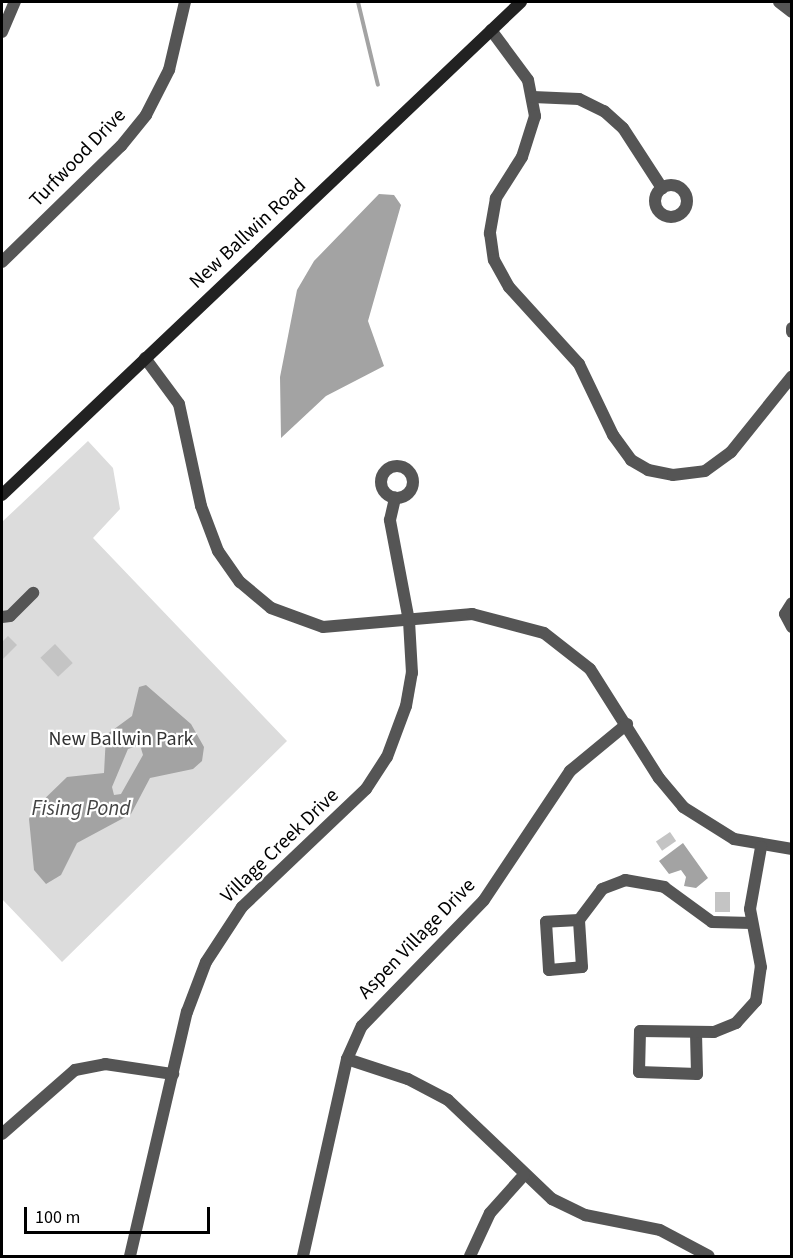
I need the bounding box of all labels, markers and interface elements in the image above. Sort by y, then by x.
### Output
street label: Turfwood Drive [25,104,131,212]
street label: New Ballwin Road [185,174,311,294]
park label: New Ballwin Park [48,727,194,751]
street label: Village Creek Drive [216,784,344,908]
water label: Fising Pond [32,795,130,821]
street label: Aspen Village Drive [353,874,481,1004]
scale bar [27,1195,213,1233]
text: 100 m [35,1205,80,1230]

